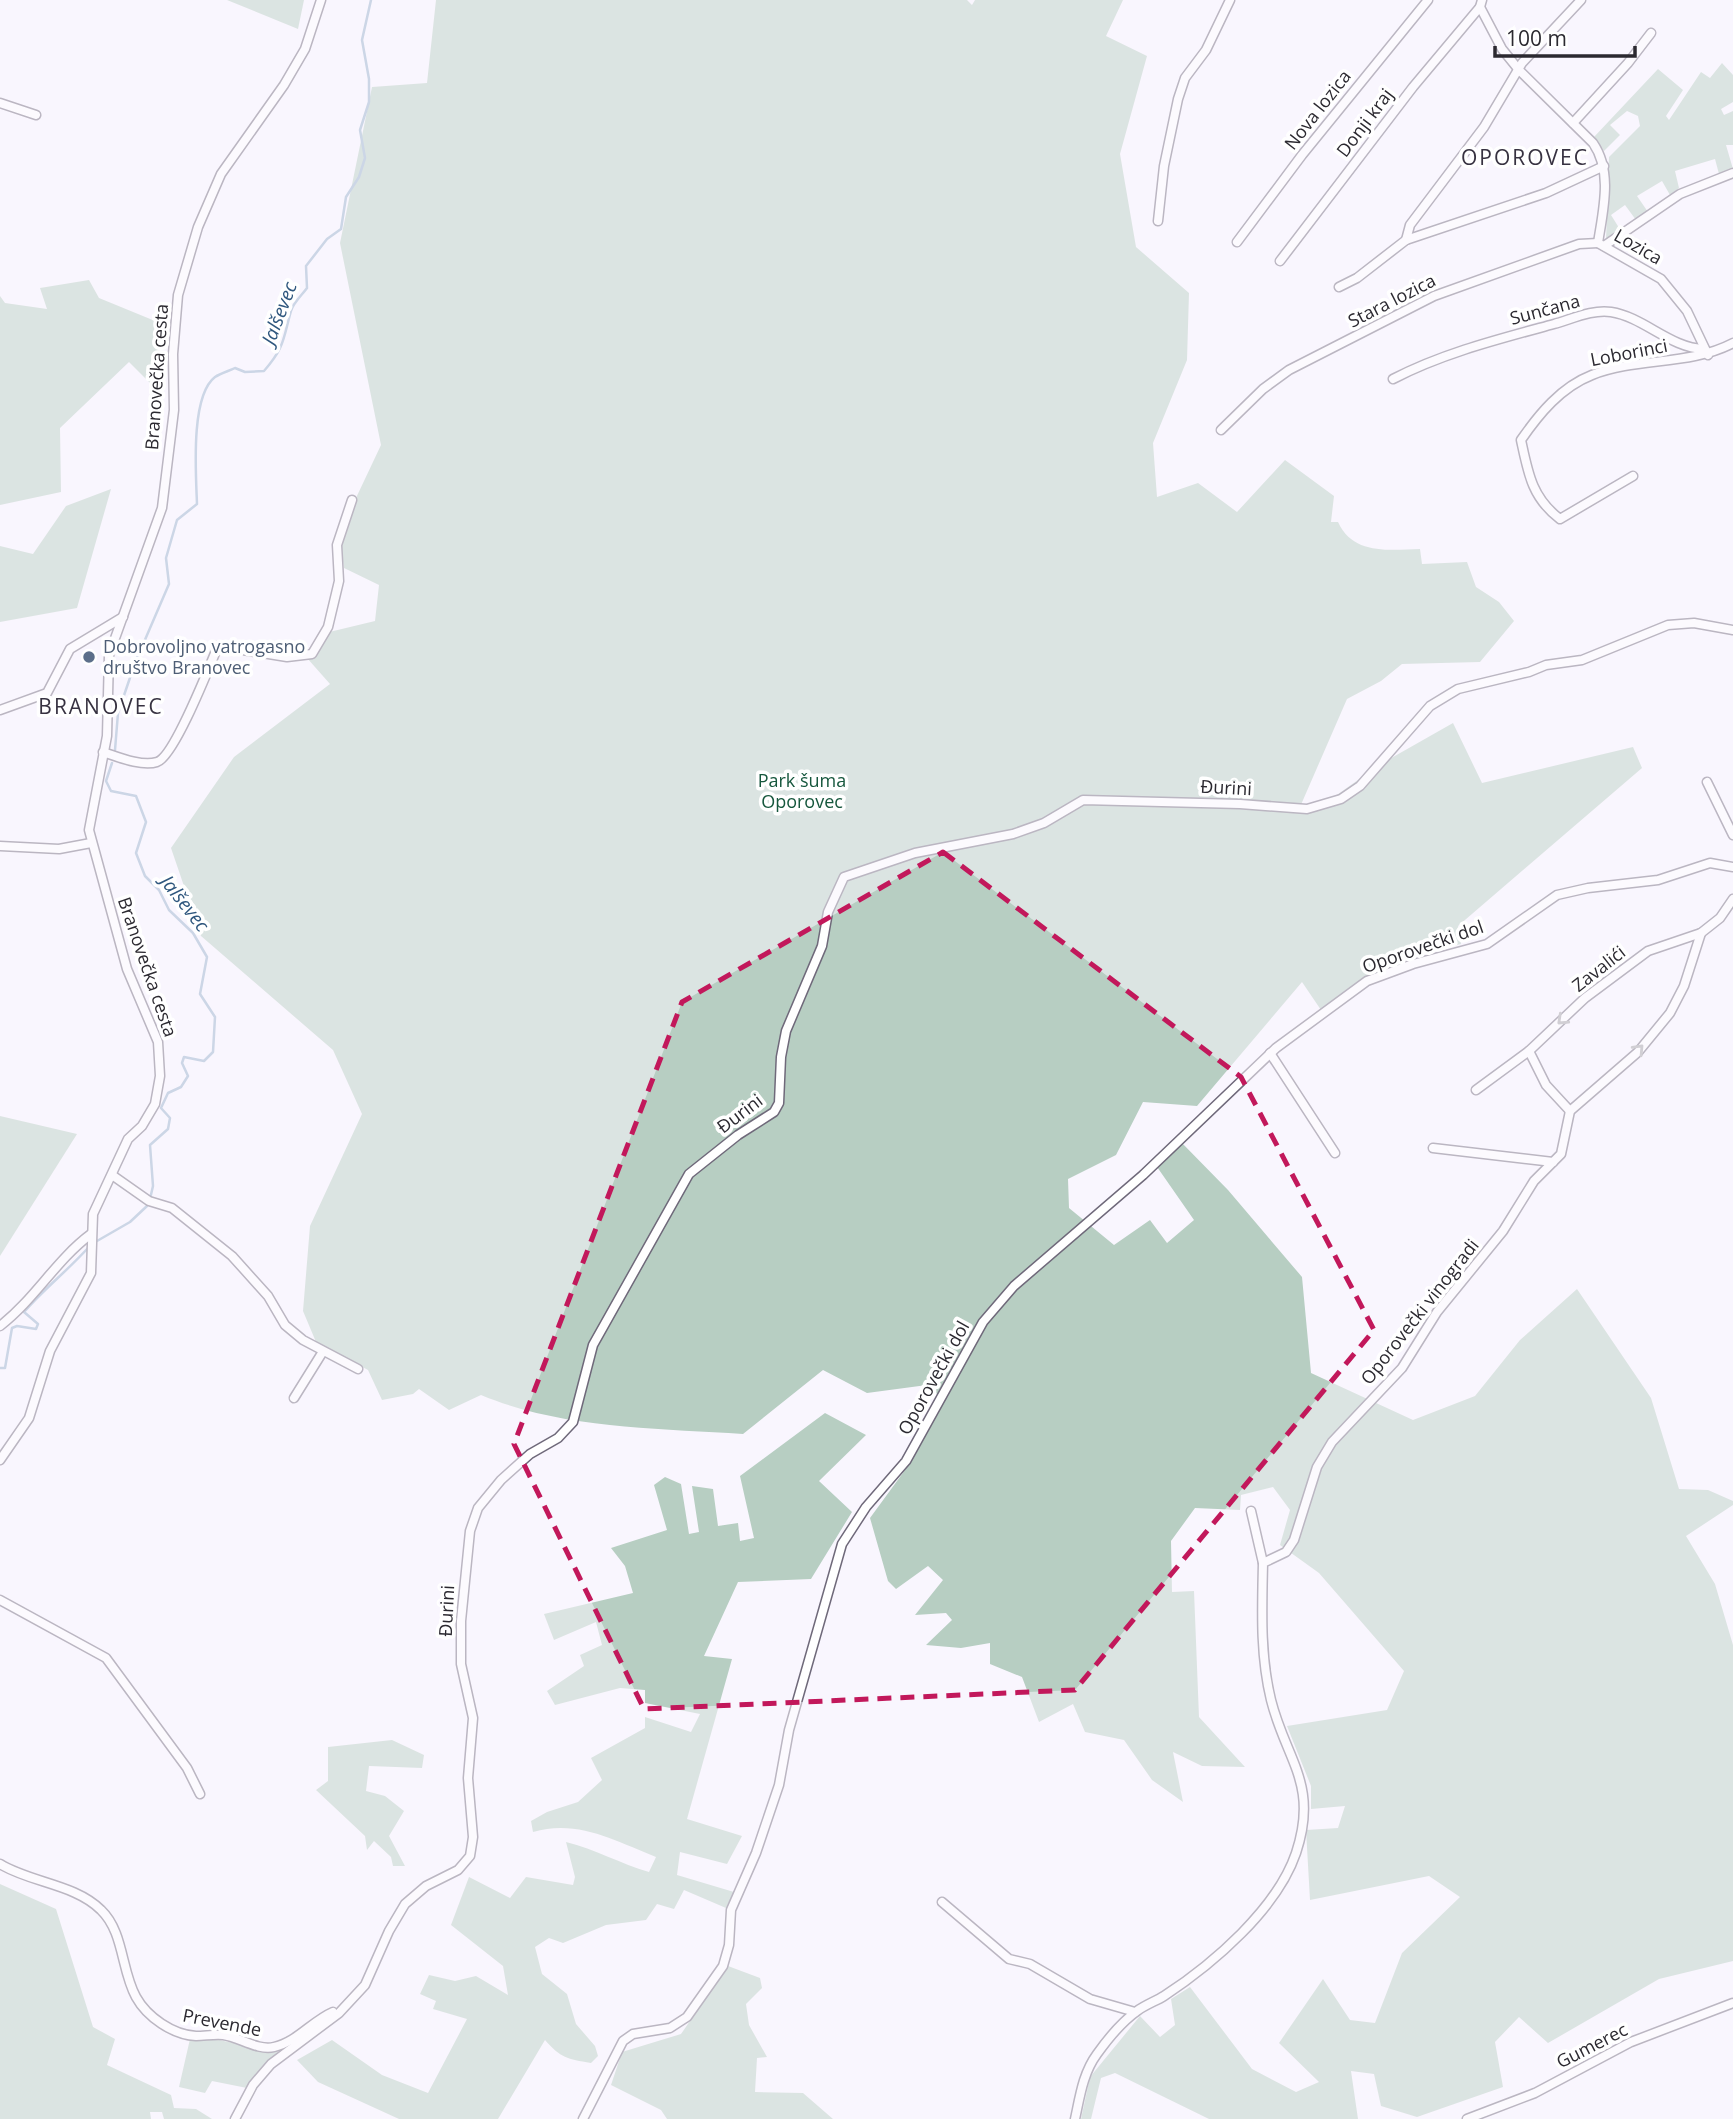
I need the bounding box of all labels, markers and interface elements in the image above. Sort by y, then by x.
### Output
scale bar [1495,14,1635,58]
text: 100 m [1506,24,1567,52]
street label: Nova lozica [1279,65,1356,154]
street label: Donji kraj [1331,83,1398,162]
district label: OPOROVEC [1461,143,1589,171]
street label: Lozica [1610,223,1667,269]
street label: Stara lozica [1344,268,1439,332]
water label: Jalševec [254,278,303,351]
street label: Sunčana [1507,288,1582,330]
street label: Branovečka cesta [139,303,173,451]
street label: Loborinci [1588,333,1669,371]
place label: Dobrovoljno vatrogasno društvo Branovec [103,634,305,679]
marker: Dobrovoljno vatrogasno društvo Branovec [81,649,97,665]
district label: BRANOVEC [38,692,164,720]
park label: Park šuma Oporovec [758,768,846,813]
street label: Đurini [1200,774,1252,800]
water label: Jalševec [153,867,216,937]
street label: Branovečka cesta [113,894,183,1040]
street label: Oporovečki dol [1359,914,1487,978]
street label: Zavalići [1567,940,1630,997]
one-way arrow [1557,1011,1570,1024]
one-way arrow [1631,1044,1643,1057]
street label: Đurini [712,1088,767,1138]
street label: Oporovečki vinogradi [1355,1234,1484,1389]
street label: Oporovečki dol [892,1316,974,1439]
street label: Đurini [433,1585,459,1637]
street label: Prevende [181,2003,264,2041]
street label: Gumerec [1552,2017,1632,2073]

